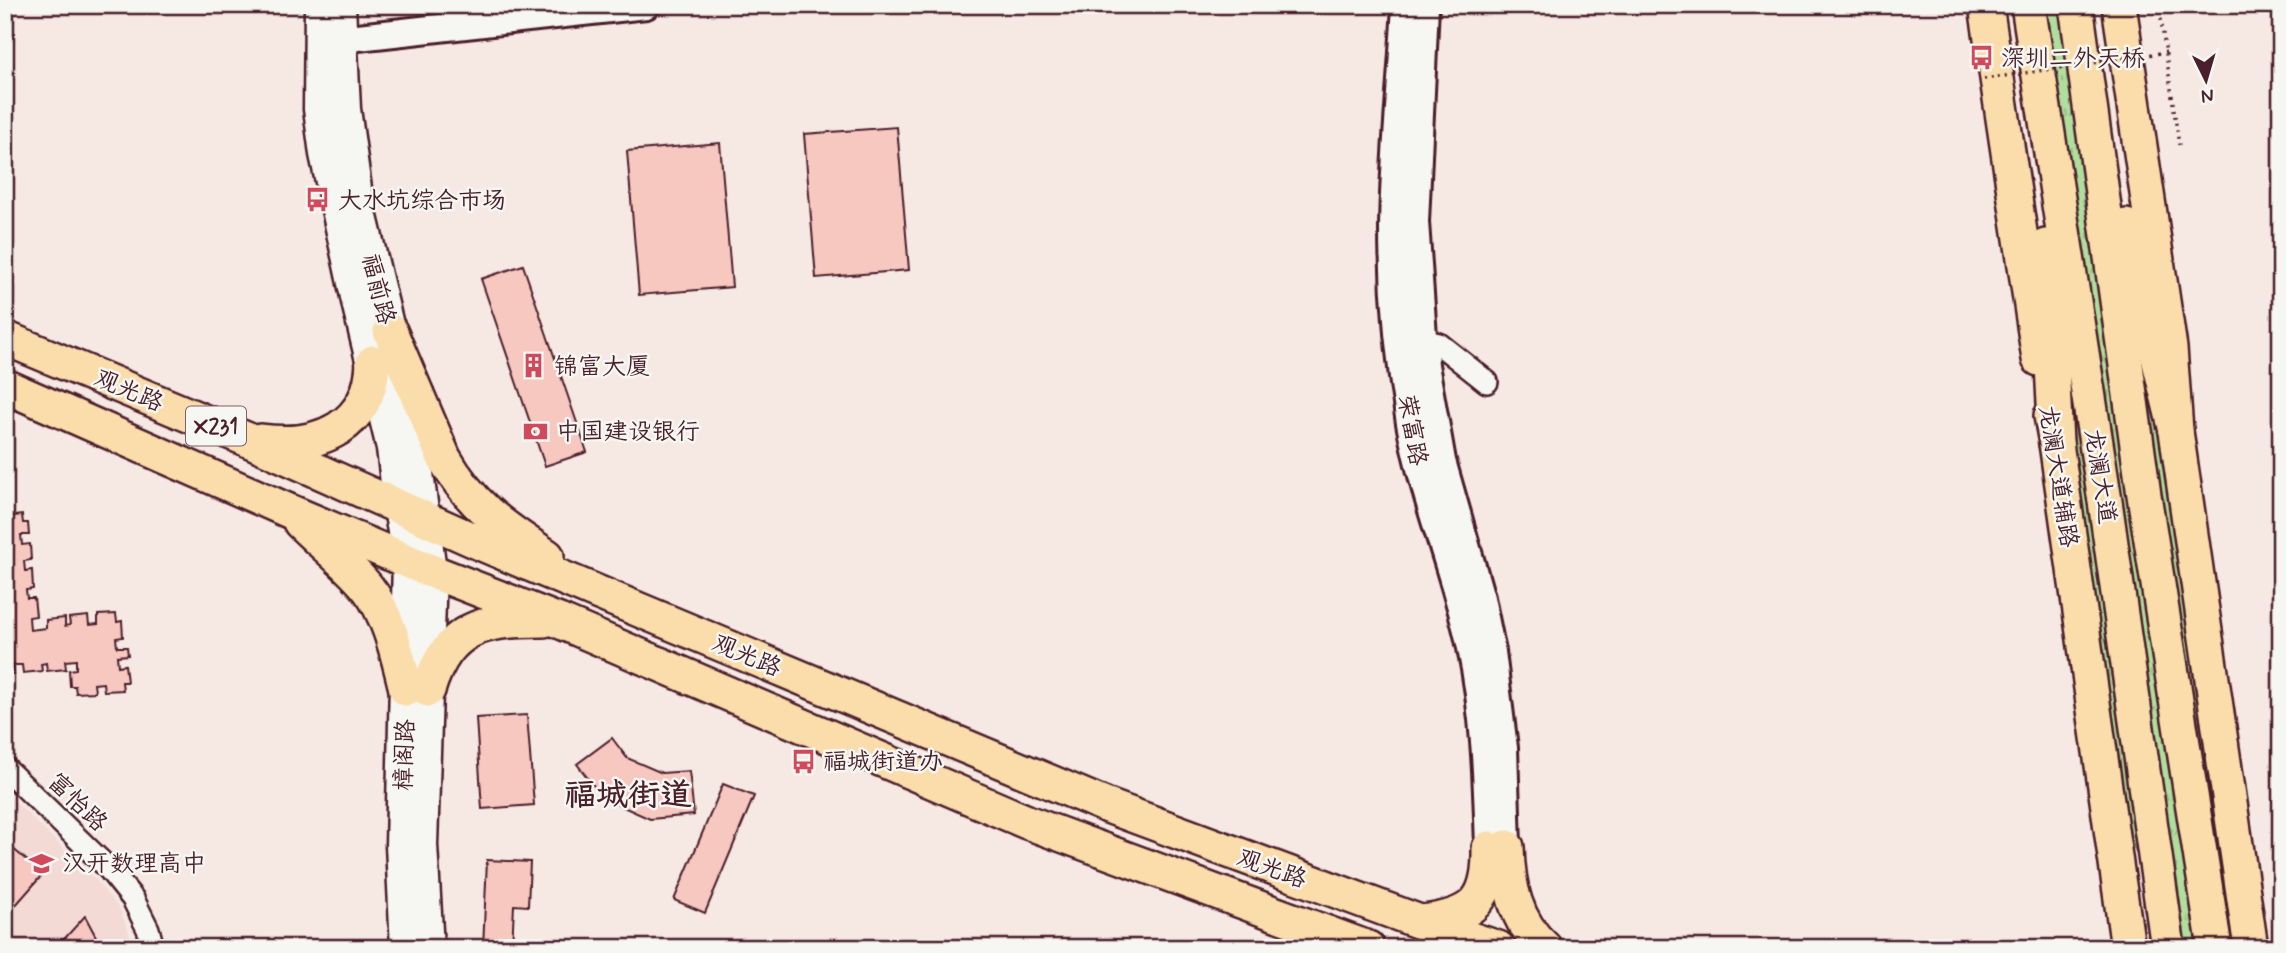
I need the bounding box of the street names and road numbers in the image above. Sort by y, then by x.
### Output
street label: 福前路 [354,251,401,328]
street label: 观光路 [89,363,168,420]
street label: 荣富路 [1390,392,1433,468]
street label: 龙澜大道辅路 [2031,403,2084,550]
road number: X231 [186,406,246,446]
street label: 龙澜大道 [2077,426,2122,526]
street label: 观光路 [707,628,786,685]
street label: 樟阁路 [389,719,422,792]
street label: 富怡路 [40,767,114,839]
street label: 观光路 [1232,843,1311,896]

